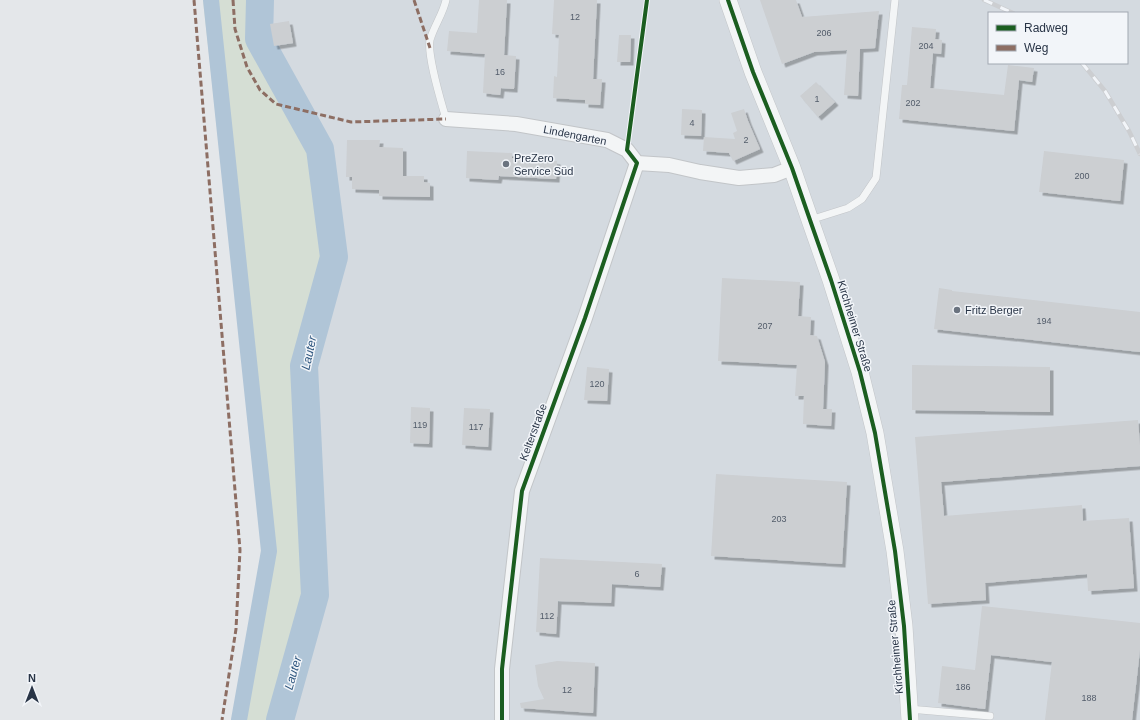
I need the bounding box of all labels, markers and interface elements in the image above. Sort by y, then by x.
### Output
house number: 12 [570,12,580,22]
legend [988,12,1128,64]
text: Radweg [1024,21,1068,35]
house number: 206 [816,28,832,38]
house number: 204 [918,41,934,51]
text: Weg [1024,41,1048,55]
house number: 16 [495,67,505,77]
house number: 1 [814,94,820,104]
house number: 202 [905,98,921,108]
house number: 4 [689,118,695,128]
street label: Lindengarten [542,123,608,147]
house number: 2 [743,135,749,145]
place label: PreZero Service Süd [514,152,573,177]
marker: PreZero Service Süd [501,159,511,169]
house number: 200 [1074,171,1090,181]
street label: Kirchheimer Straße [835,279,875,373]
place label: Fritz Berger [965,304,1023,316]
marker: Fritz Berger [952,305,962,315]
house number: 194 [1036,316,1052,326]
house number: 207 [757,321,773,331]
water label: Lauter [299,334,320,371]
house number: 120 [589,379,605,389]
street label: Kelterstraße [517,402,549,462]
house number: 119 [413,420,427,430]
house number: 117 [469,422,483,432]
house number: 203 [771,514,787,524]
house number: 6 [634,569,640,579]
street label: Kirchheimer Straße [885,599,905,695]
house number: 112 [540,611,554,621]
water label: Lauter [282,654,305,691]
north arrow [12,668,52,708]
text: N [28,672,36,684]
house number: 186 [955,682,971,692]
house number: 12 [562,685,572,695]
house number: 188 [1081,693,1097,703]

